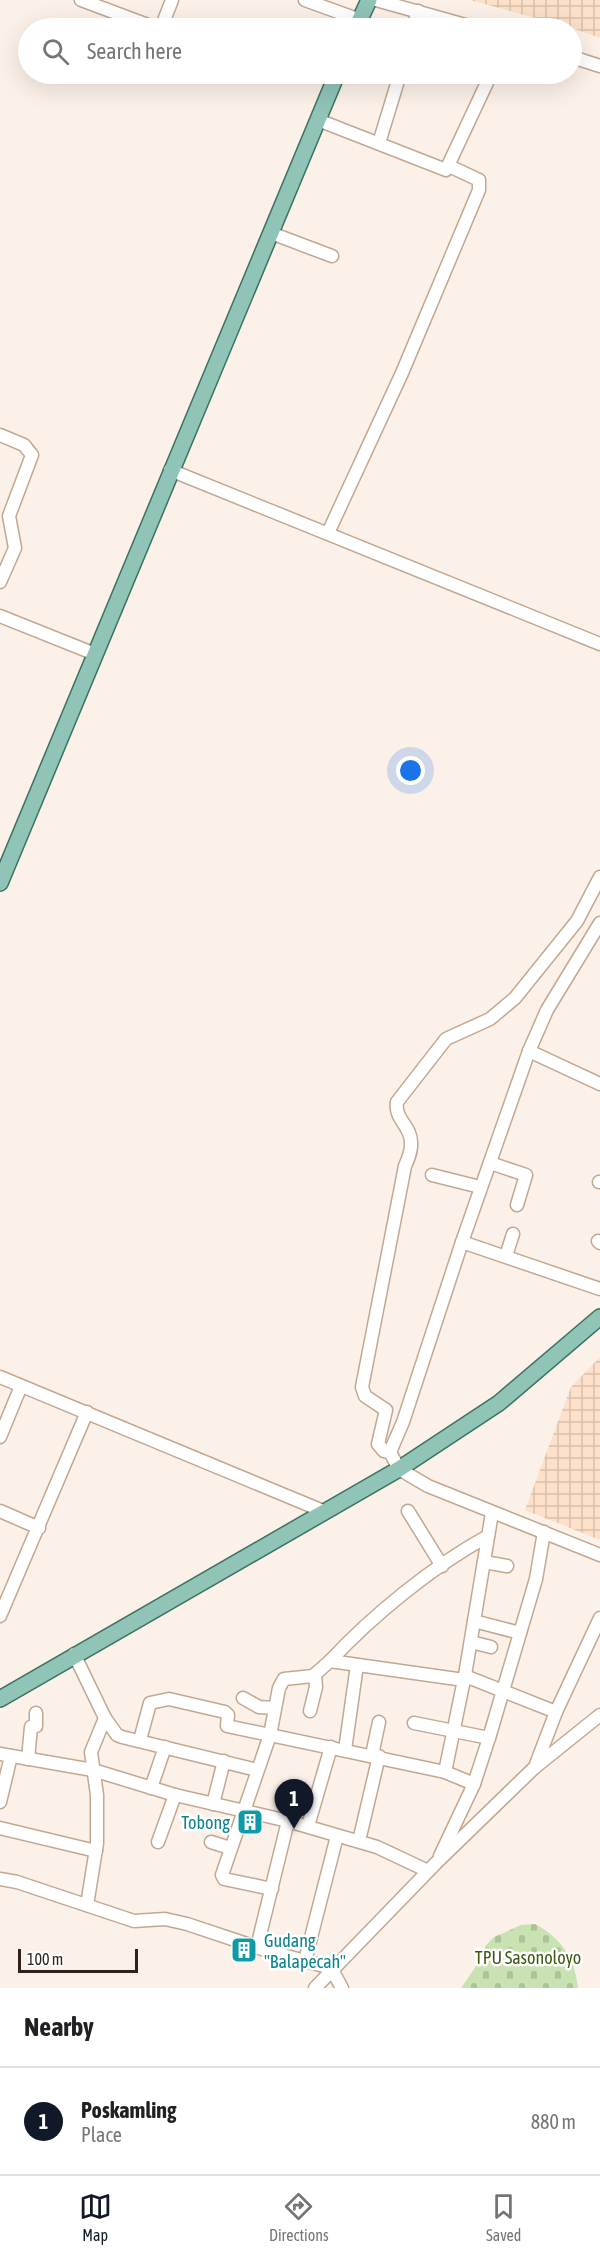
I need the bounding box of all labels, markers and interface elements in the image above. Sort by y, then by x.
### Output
search box [18,18,582,84]
icon: search [39,35,72,68]
text: Search here [87,38,182,64]
your location [396,756,425,785]
pin: 1 [274,1780,314,1829]
building icon: Tobong [235,1807,265,1837]
place label: Tobong [181,1812,230,1833]
place label: Gudang "Balapecah" [264,1930,346,1972]
building icon: Gudang "Balapecah" [229,1935,259,1965]
scale bar [18,1946,138,1974]
park label: TPU Sasonoloyo [475,1947,581,1968]
text: 100 m [27,1950,63,1968]
text: Nearby [24,2012,94,2042]
text: Poskamling [81,2097,176,2123]
text: 1 [39,2110,48,2133]
text: 880 m [531,2110,576,2133]
text: Place [81,2123,122,2146]
tab: Map [79,2190,112,2244]
tab: Directions [269,2190,329,2244]
tab: Saved [486,2190,521,2244]

